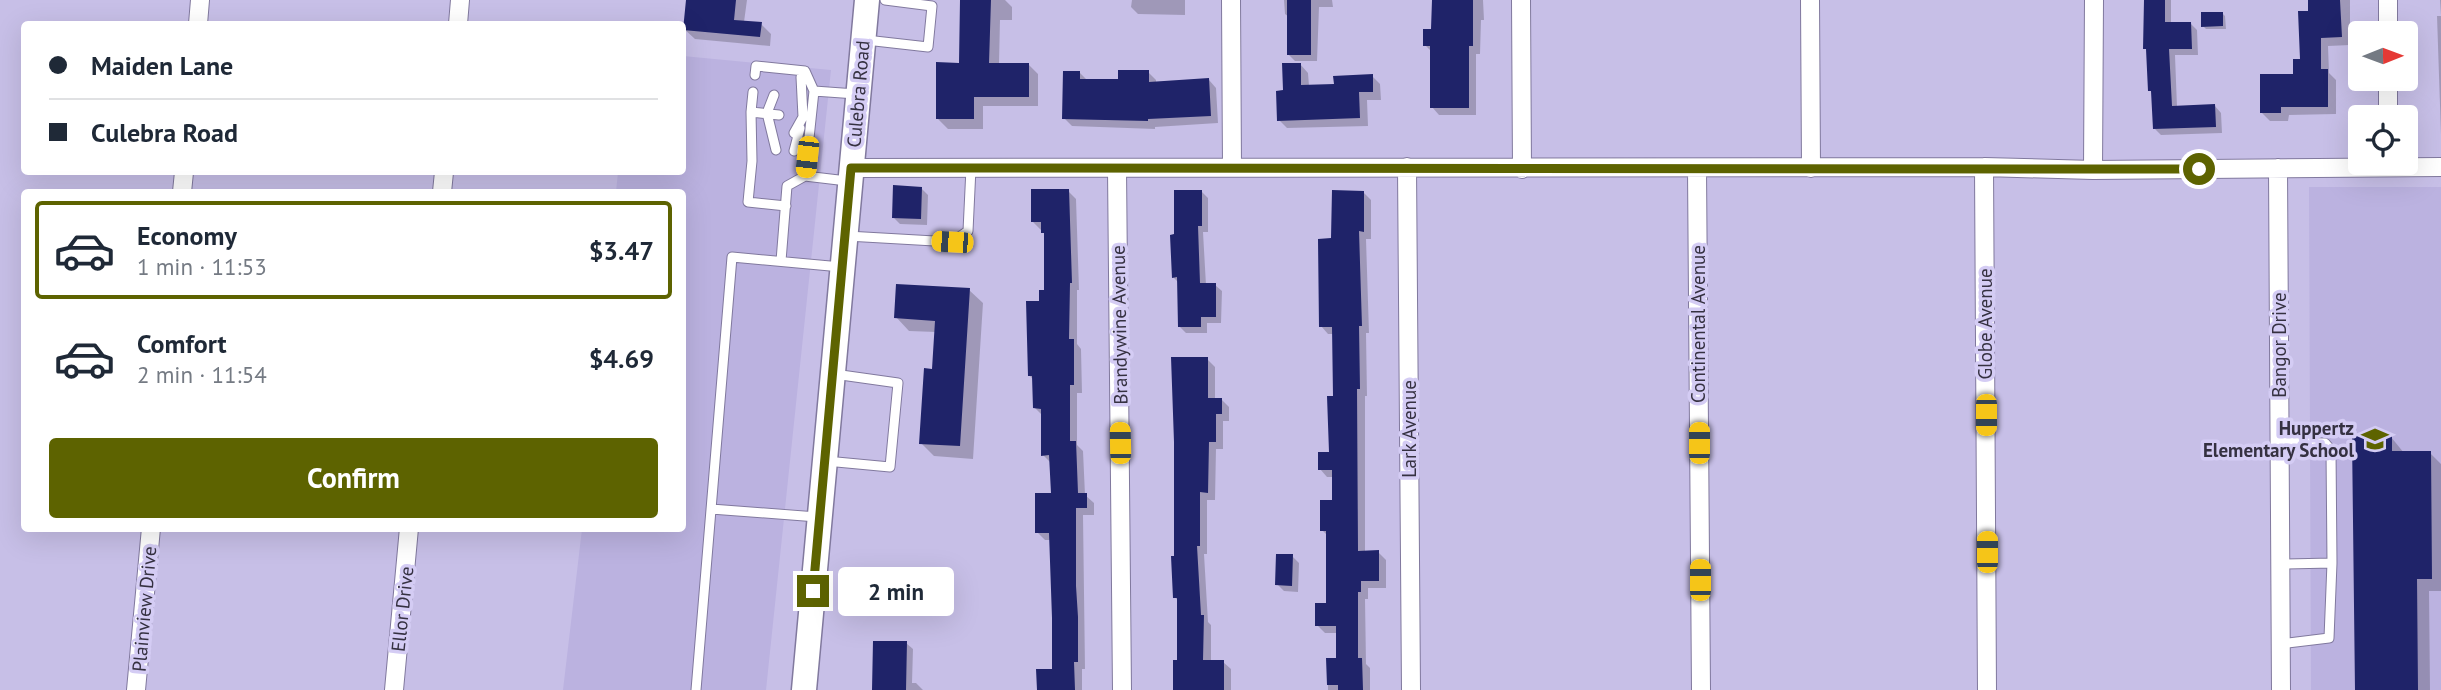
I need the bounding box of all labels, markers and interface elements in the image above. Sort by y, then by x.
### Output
north arrow [2348,21,2418,91]
map controls [2348,21,2418,175]
street label: Culebra Road [841,39,875,149]
text: Maiden Lane [91,49,233,82]
button: locate [2348,105,2418,175]
text: Culebra Road [91,116,238,149]
car [795,135,820,179]
route start [2183,153,2215,185]
icon: car [53,219,116,282]
text: Economy [137,219,237,252]
car [931,230,974,254]
text: $3.47 [589,234,654,267]
street label: Brandywine Avenue [1106,245,1132,405]
street label: Continental Avenue [1686,245,1710,403]
text: 1 min · 11:53 [137,252,267,281]
street label: Globe Avenue [1973,268,1997,380]
street label: Bangor Drive [2267,292,2291,398]
icon: car [53,327,116,390]
text: Comfort [137,327,227,360]
text: $4.69 [589,342,654,375]
text: 2 min · 11:54 [137,360,267,389]
street label: Lark Avenue [1397,380,1421,478]
car [1976,394,1997,436]
place label: Huppertz Elementary School [2203,416,2354,462]
car [1110,422,1131,464]
car [1689,422,1710,464]
school or university icon: Huppertz Elementary School [2360,424,2390,454]
button: Confirm [49,438,658,518]
car [1977,531,1998,573]
street label: Plainview Drive [127,545,161,673]
car [1690,559,1711,601]
street label: Ellor Drive [386,565,418,653]
callout: 2 min [838,566,953,616]
route end [797,575,829,607]
text: 2 min [868,577,924,606]

